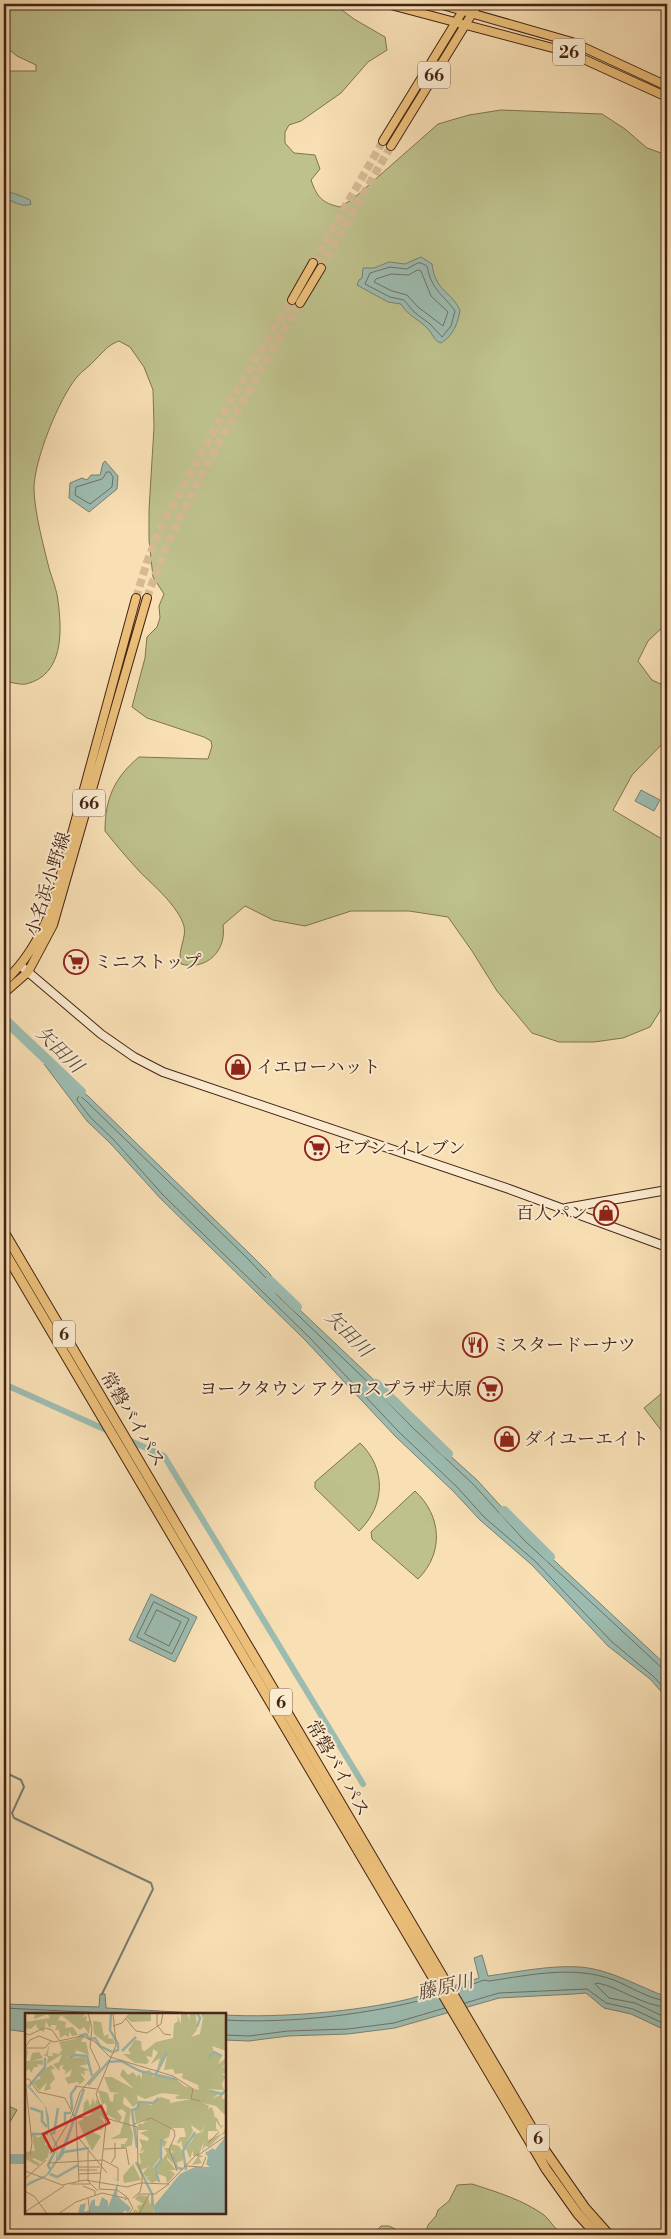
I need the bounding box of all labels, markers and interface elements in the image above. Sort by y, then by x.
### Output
road number: 26 [553,38,585,66]
road number: 66 [418,62,450,88]
road number: 66 [73,790,105,816]
street label: 小名浜小野線 [21,829,76,939]
supermarket icon: ミニストップ [63,949,89,975]
place label: ミニストップ [94,951,201,974]
water label: 矢田川 [30,1021,90,1080]
shop icon: イエローハット [225,1054,251,1080]
place label: イエローハット [256,1056,380,1079]
supermarket icon: セブン-イレブン [304,1135,330,1161]
place label: セブン-イレブン [334,1137,466,1160]
shop icon: 百人パン [593,1200,619,1226]
place label: 百人パン [516,1202,588,1225]
water label: 矢田川 [320,1305,378,1364]
road number: 6 [53,1320,75,1348]
restaurant icon: ミスタードーナツ [462,1332,488,1358]
place label: ミスタードーナツ [492,1334,636,1357]
street label: 常磐バイパス [95,1367,170,1471]
supermarket icon: ヨークタウン アクロスプラザ大原 [477,1376,503,1402]
place label: ヨークタウン アクロスプラザ大原 [199,1378,472,1401]
shop icon: ダイユーエイト [494,1426,520,1452]
place label: ダイユーエイト [524,1428,649,1451]
road number: 6 [270,1688,292,1715]
street label: 常磐バイパス [301,1716,374,1821]
water label: 藤原川 [415,1968,478,2005]
inset map [25,2013,226,2214]
road number: 6 [527,2124,549,2152]

